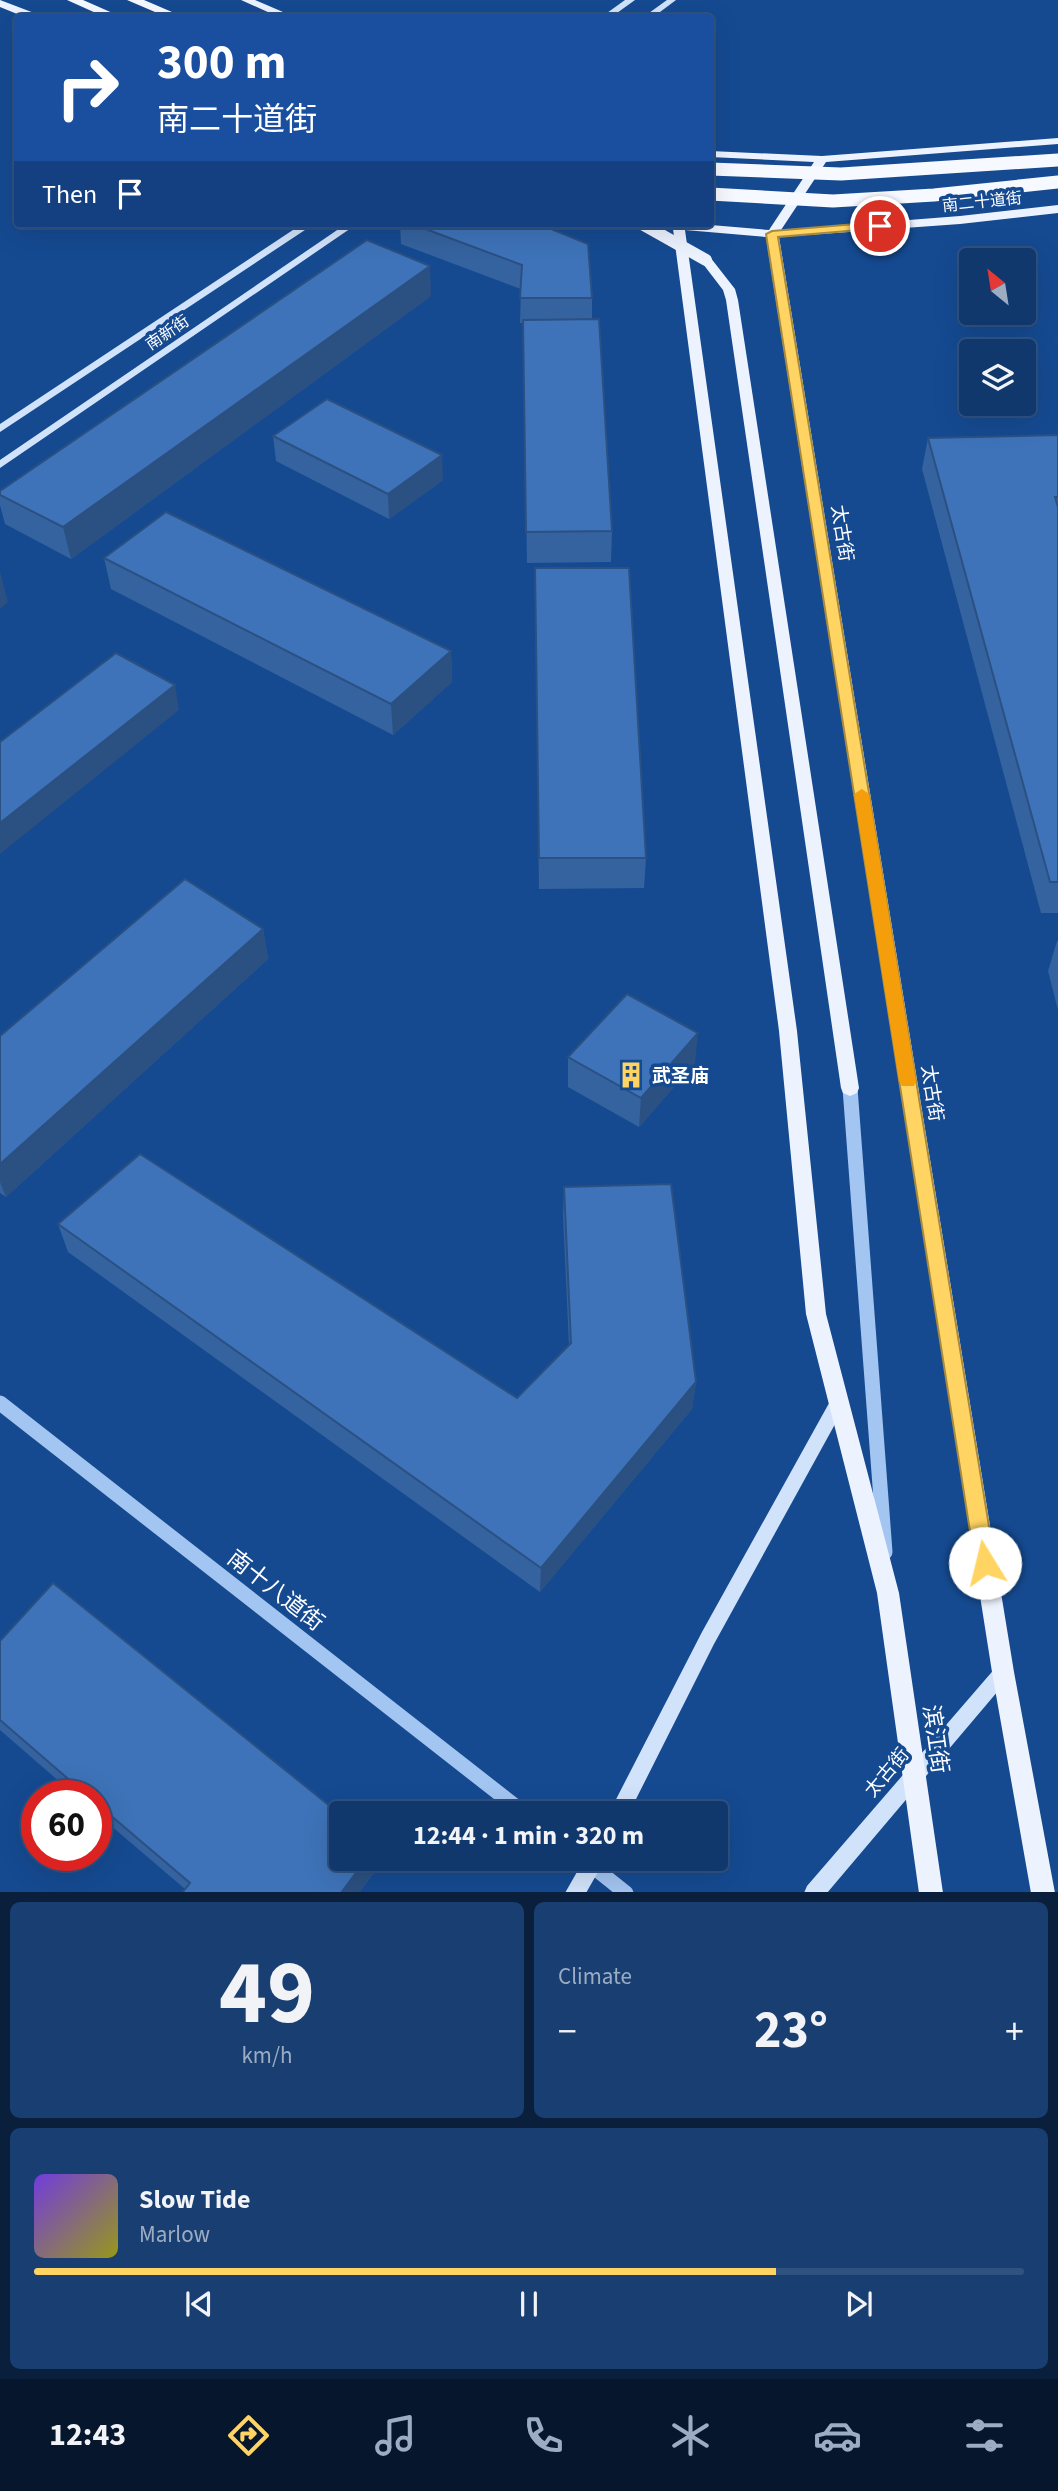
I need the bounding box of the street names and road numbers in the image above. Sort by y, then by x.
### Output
street label: 南二十道街 [941,187,1023,217]
street label: 南新街 [142,310,194,355]
street label: 太古街 [824,503,859,564]
street label: 太古街 [914,1063,949,1124]
street label: 南十八道街 [220,1542,331,1639]
street label: 滨江街 [914,1703,957,1776]
street label: 太古街 [858,1742,916,1803]

